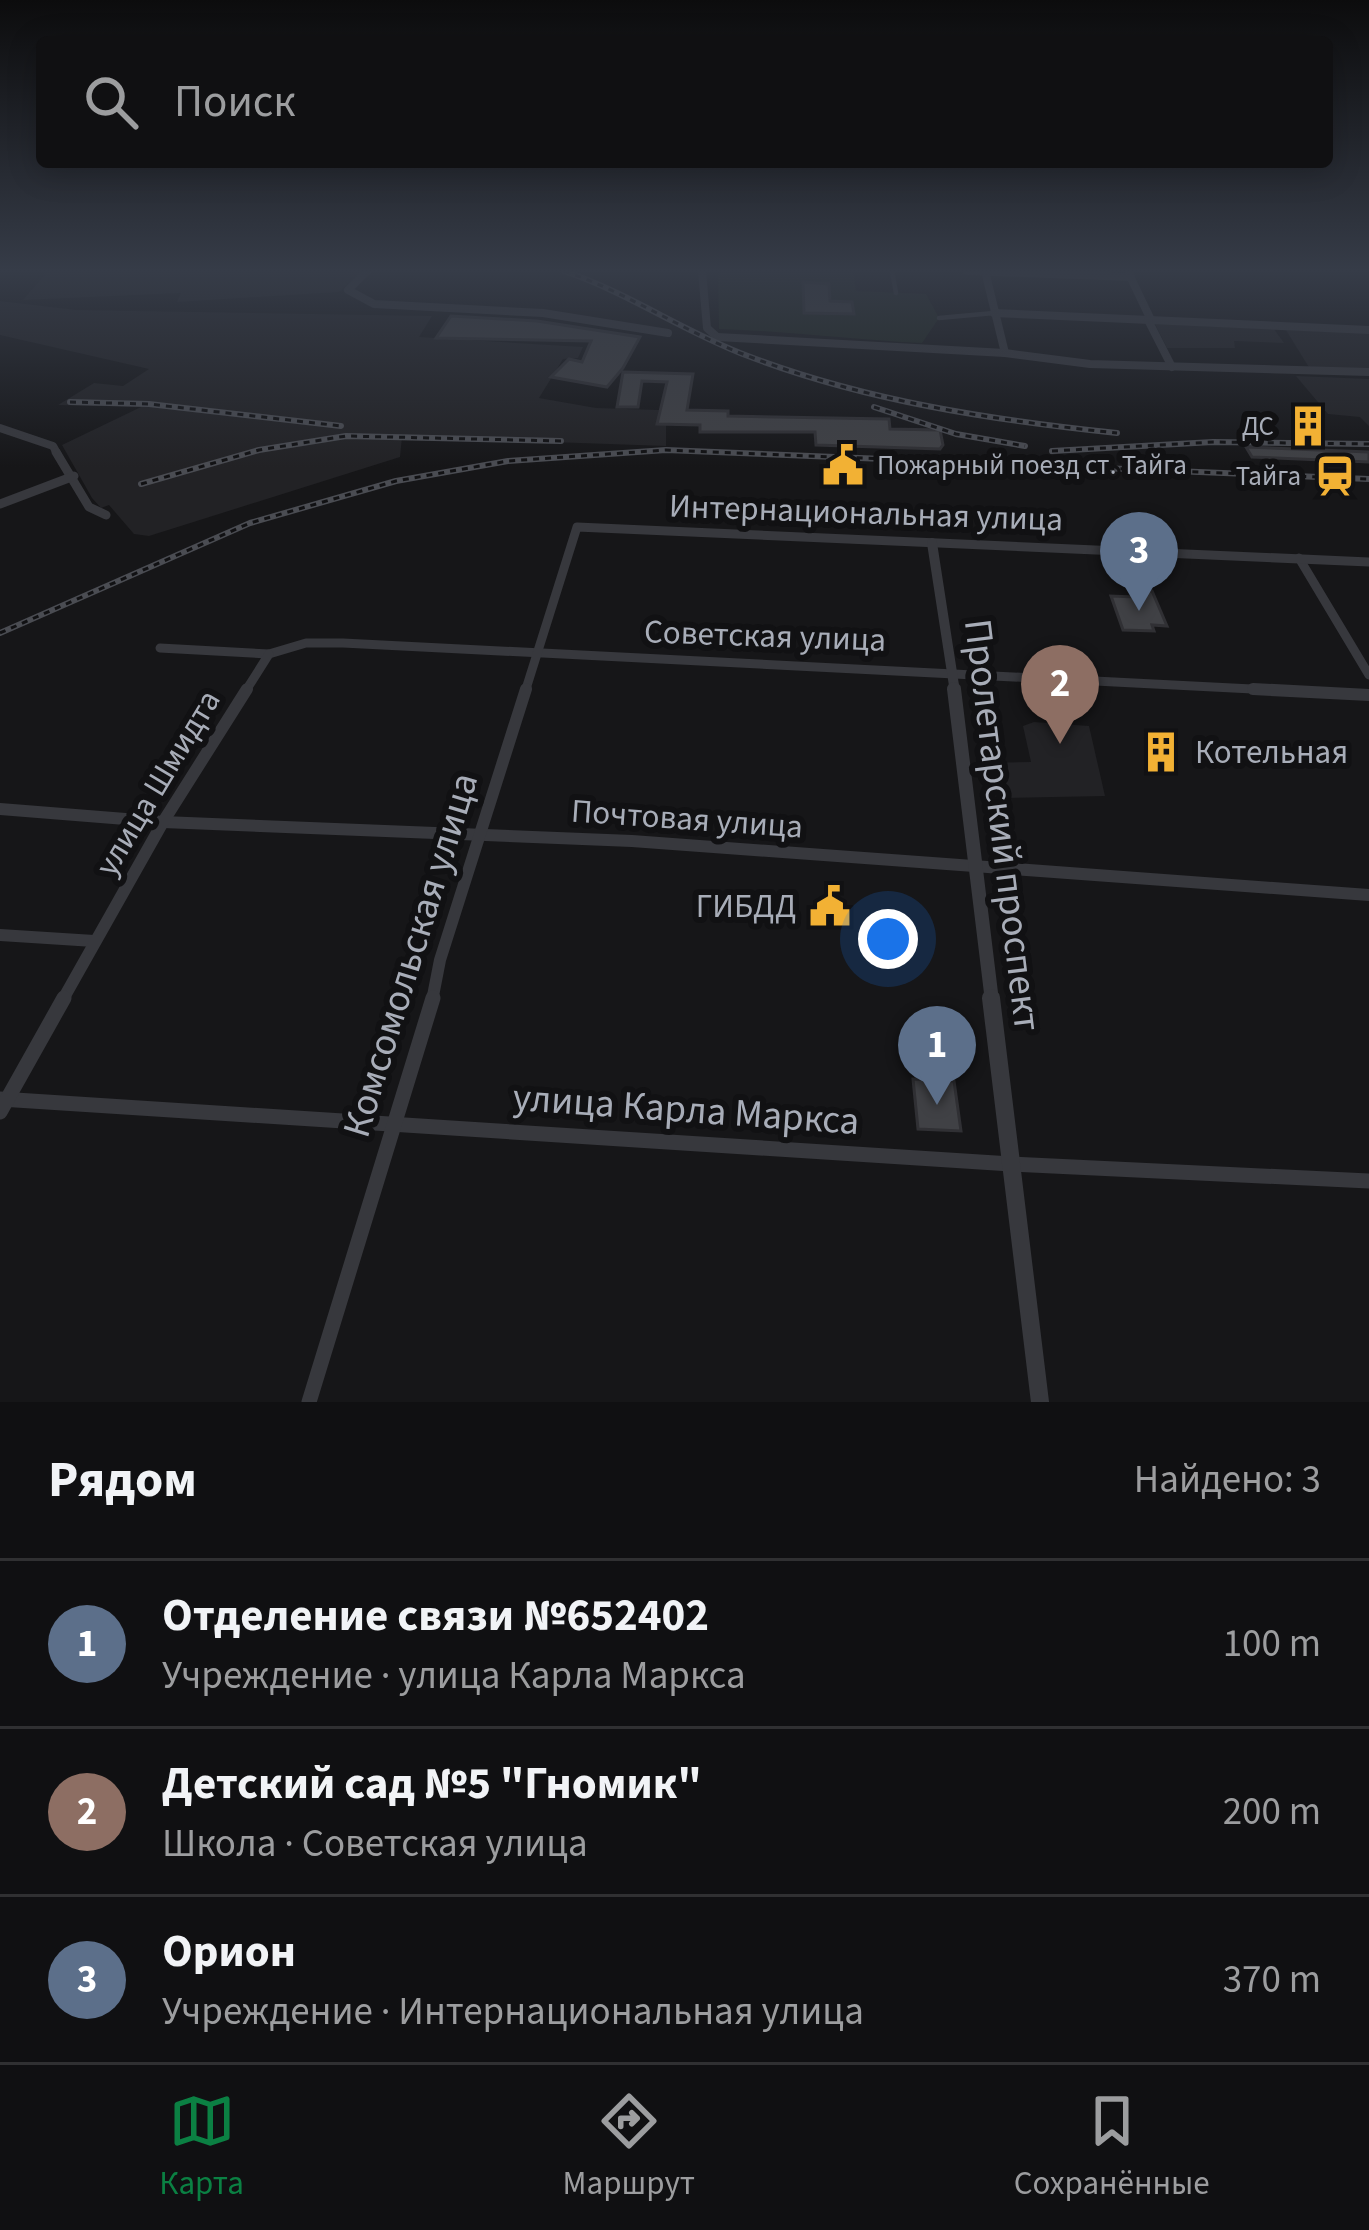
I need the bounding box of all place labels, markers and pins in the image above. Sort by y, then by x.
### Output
building icon: ДС [1285,403,1331,449]
place label: ДС [1242,407,1274,446]
public building icon: Пожарный поезд ст. Тайга [820,442,866,488]
place label: Пожарный поезд ст. Тайга [877,446,1187,485]
station icon: Тайга [1312,453,1358,499]
place label: Тайга [1236,457,1301,496]
pin: 3 [1100,512,1178,611]
pin: 2 [1021,645,1099,744]
building icon: Котельная [1138,729,1184,775]
place label: Котельная [1195,729,1348,776]
place label: ГИБДД [696,883,796,930]
public building icon: ГИБДД [807,883,853,929]
pin: 1 [898,1006,976,1105]

